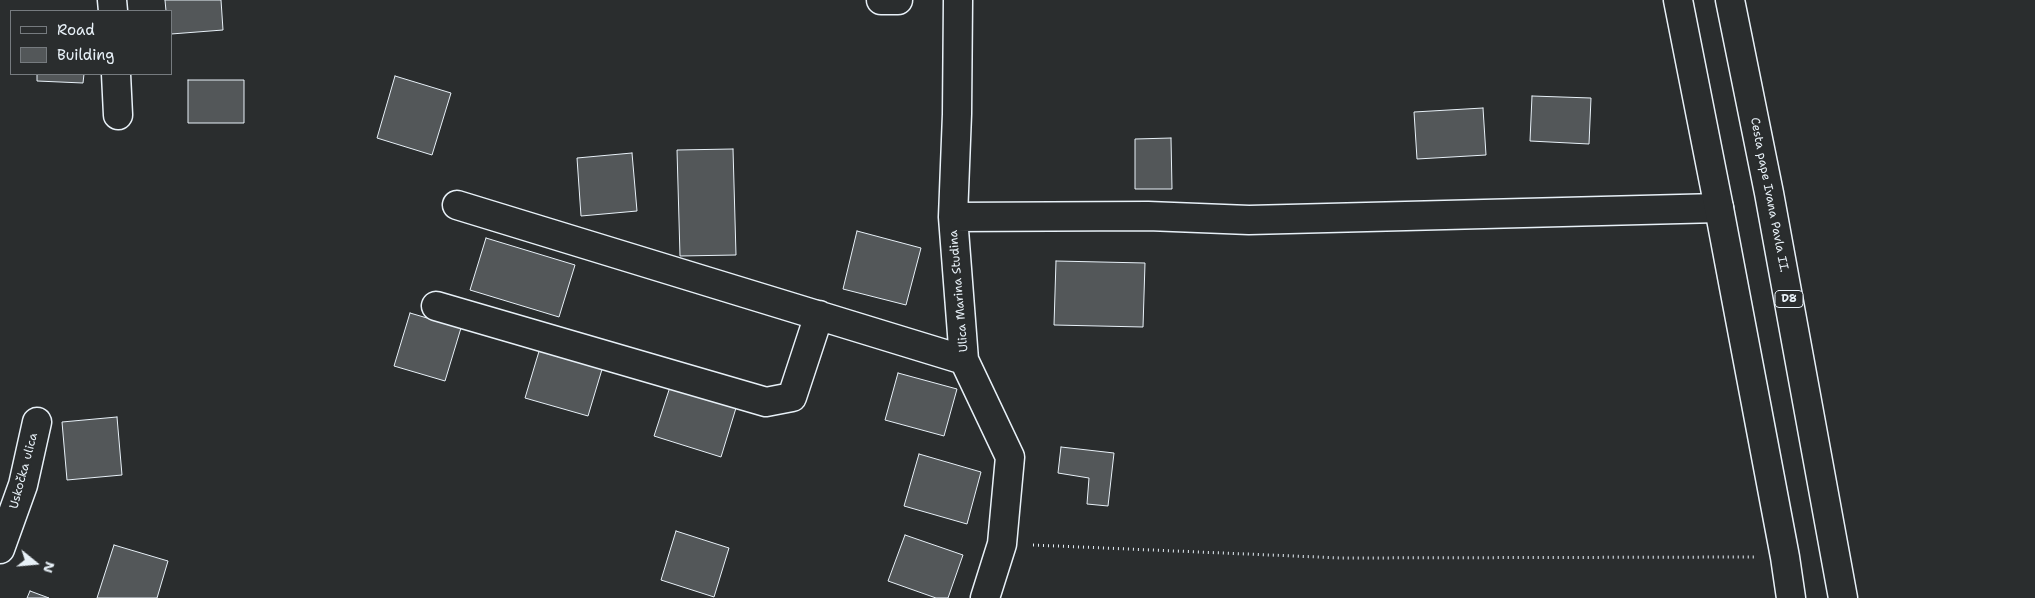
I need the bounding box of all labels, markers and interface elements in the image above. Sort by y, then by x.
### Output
legend [10,10,172,75]
text: Road [57,20,95,40]
text: Building [57,45,114,65]
street label: Cesta pape Ivana Pavla II. [1747,116,1791,274]
street label: Ulica Marina Studina [946,229,972,353]
road number: D8 [1775,290,1803,308]
street label: Uskočka ulica [7,431,41,511]
north arrow [10,538,60,588]
text: N [39,559,60,575]

